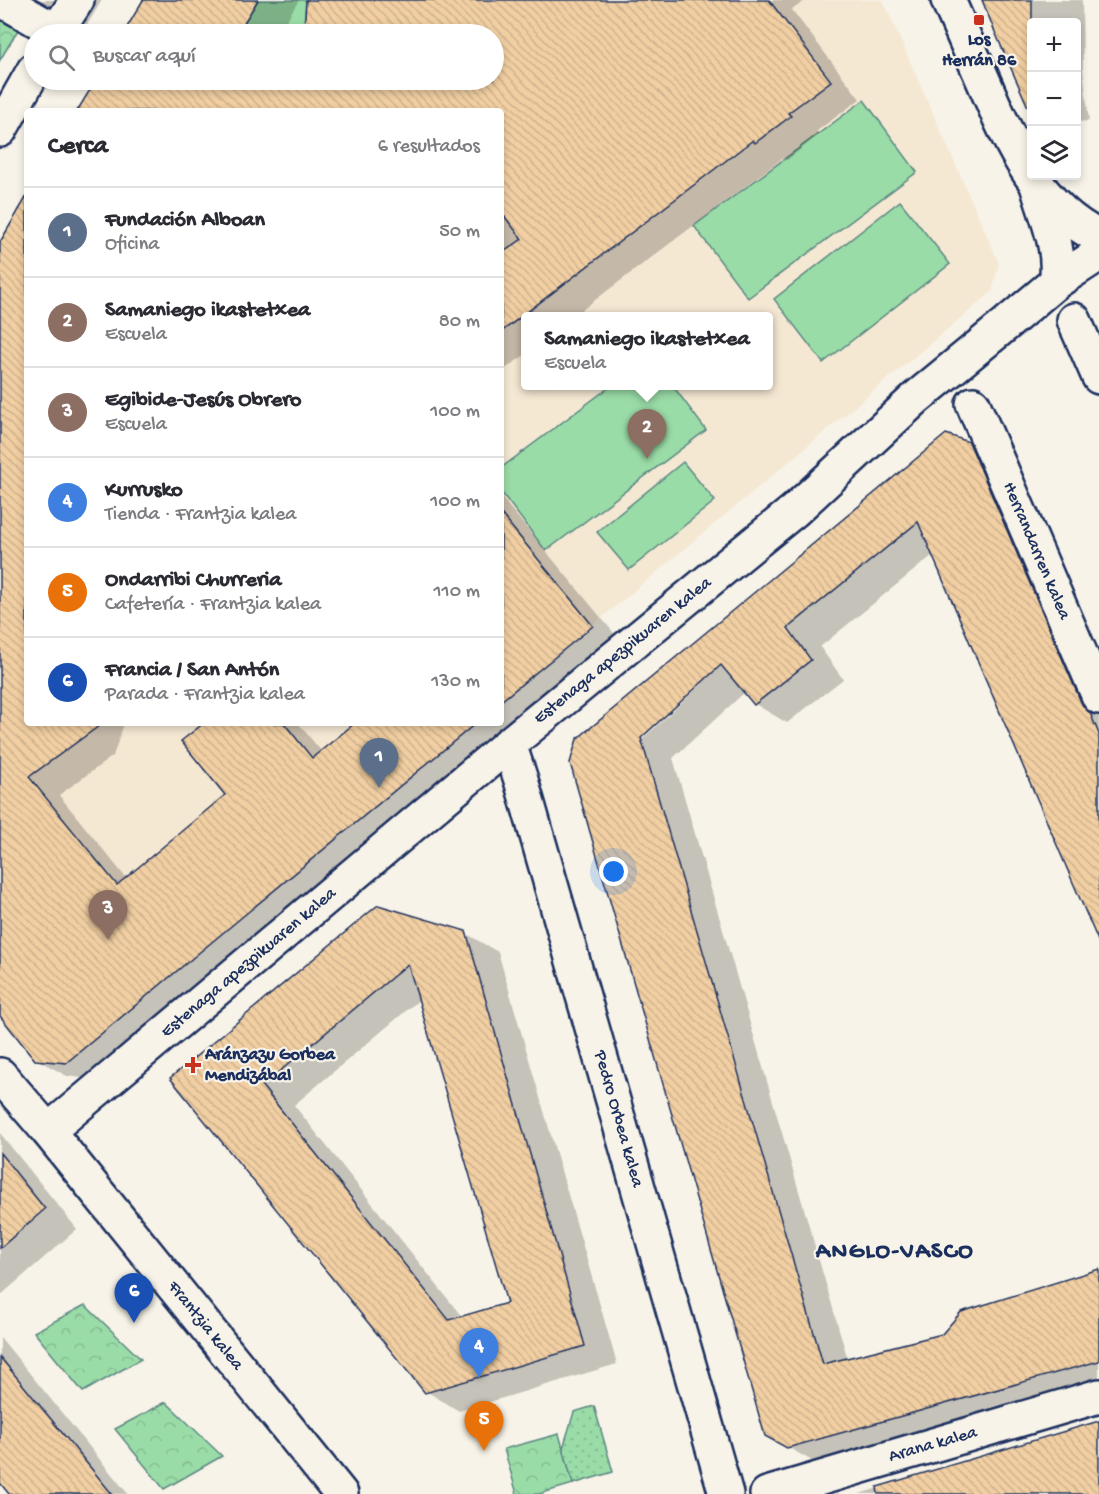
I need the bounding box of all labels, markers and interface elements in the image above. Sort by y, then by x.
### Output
marker: Los Herrán 86 [972,13,986,27]
map controls [1027,18,1081,180]
button: + [1027,18,1081,72]
search box [24,24,504,90]
place label: Los Herrán 86 [942,30,1017,72]
icon: search [45,41,78,74]
text: Buscar aquí [93,44,196,70]
button: − [1027,72,1081,126]
button: layers [1027,126,1081,180]
text: Cerca [48,132,108,163]
text: 6 resultados [378,136,480,159]
text: Fundación Alboan [105,208,265,234]
text: 1 [63,221,72,244]
text: 50 m [439,221,480,244]
text: Oficina [105,234,159,257]
text: Samaniego ikastetxea [105,298,310,324]
text: 2 [63,311,72,334]
text: 80 m [439,311,480,334]
popup [521,312,773,390]
text: Escuela [105,324,167,347]
text: Samaniego ikastetxea [544,327,750,353]
text: Escuela [544,353,606,376]
text: Egibide-Jesús Obrero [105,388,301,414]
text: 3 [62,401,73,424]
text: 100 m [430,401,480,424]
pin: 2 [628,410,666,459]
text: Escuela [105,414,167,437]
text: Kurrusko [105,478,183,504]
street label: Herrandarren kalea [998,479,1075,624]
text: 4 [63,491,72,514]
text: 100 m [430,491,480,514]
text: Tienda · Frantzia kalea [105,504,296,527]
text: Ondarribi Churreria [105,568,282,594]
street label: Estenaga apezpikuaren kalea [530,572,717,729]
text: 5 [62,581,73,604]
text: 110 m [434,581,480,604]
text: Cafetería · Frantzia kalea [105,594,321,617]
text: Francia / San Antón [105,658,279,684]
text: 6 [62,671,73,694]
text: 130 m [431,671,480,694]
text: Parada · Frantzia kalea [105,684,305,707]
pin: 1 [360,738,398,788]
your location [599,857,628,886]
street label: Estenaga apezpikuaren kalea [157,883,342,1043]
pin: 3 [88,890,128,940]
place label: Aránzazu Gorbea Mendizábal [204,1045,336,1087]
street label: Pedro Orbea kalea [588,1047,648,1191]
marker: Aránzazu Gorbea Mendizábal [186,1058,200,1072]
district label: ANGLO-VASCO [815,1238,974,1267]
pin: 6 [114,1274,154,1323]
street label: Frantzia kalea [162,1276,248,1376]
pin: 4 [460,1328,498,1378]
pin: 5 [464,1402,504,1451]
street label: Arana kalea [886,1422,981,1468]

